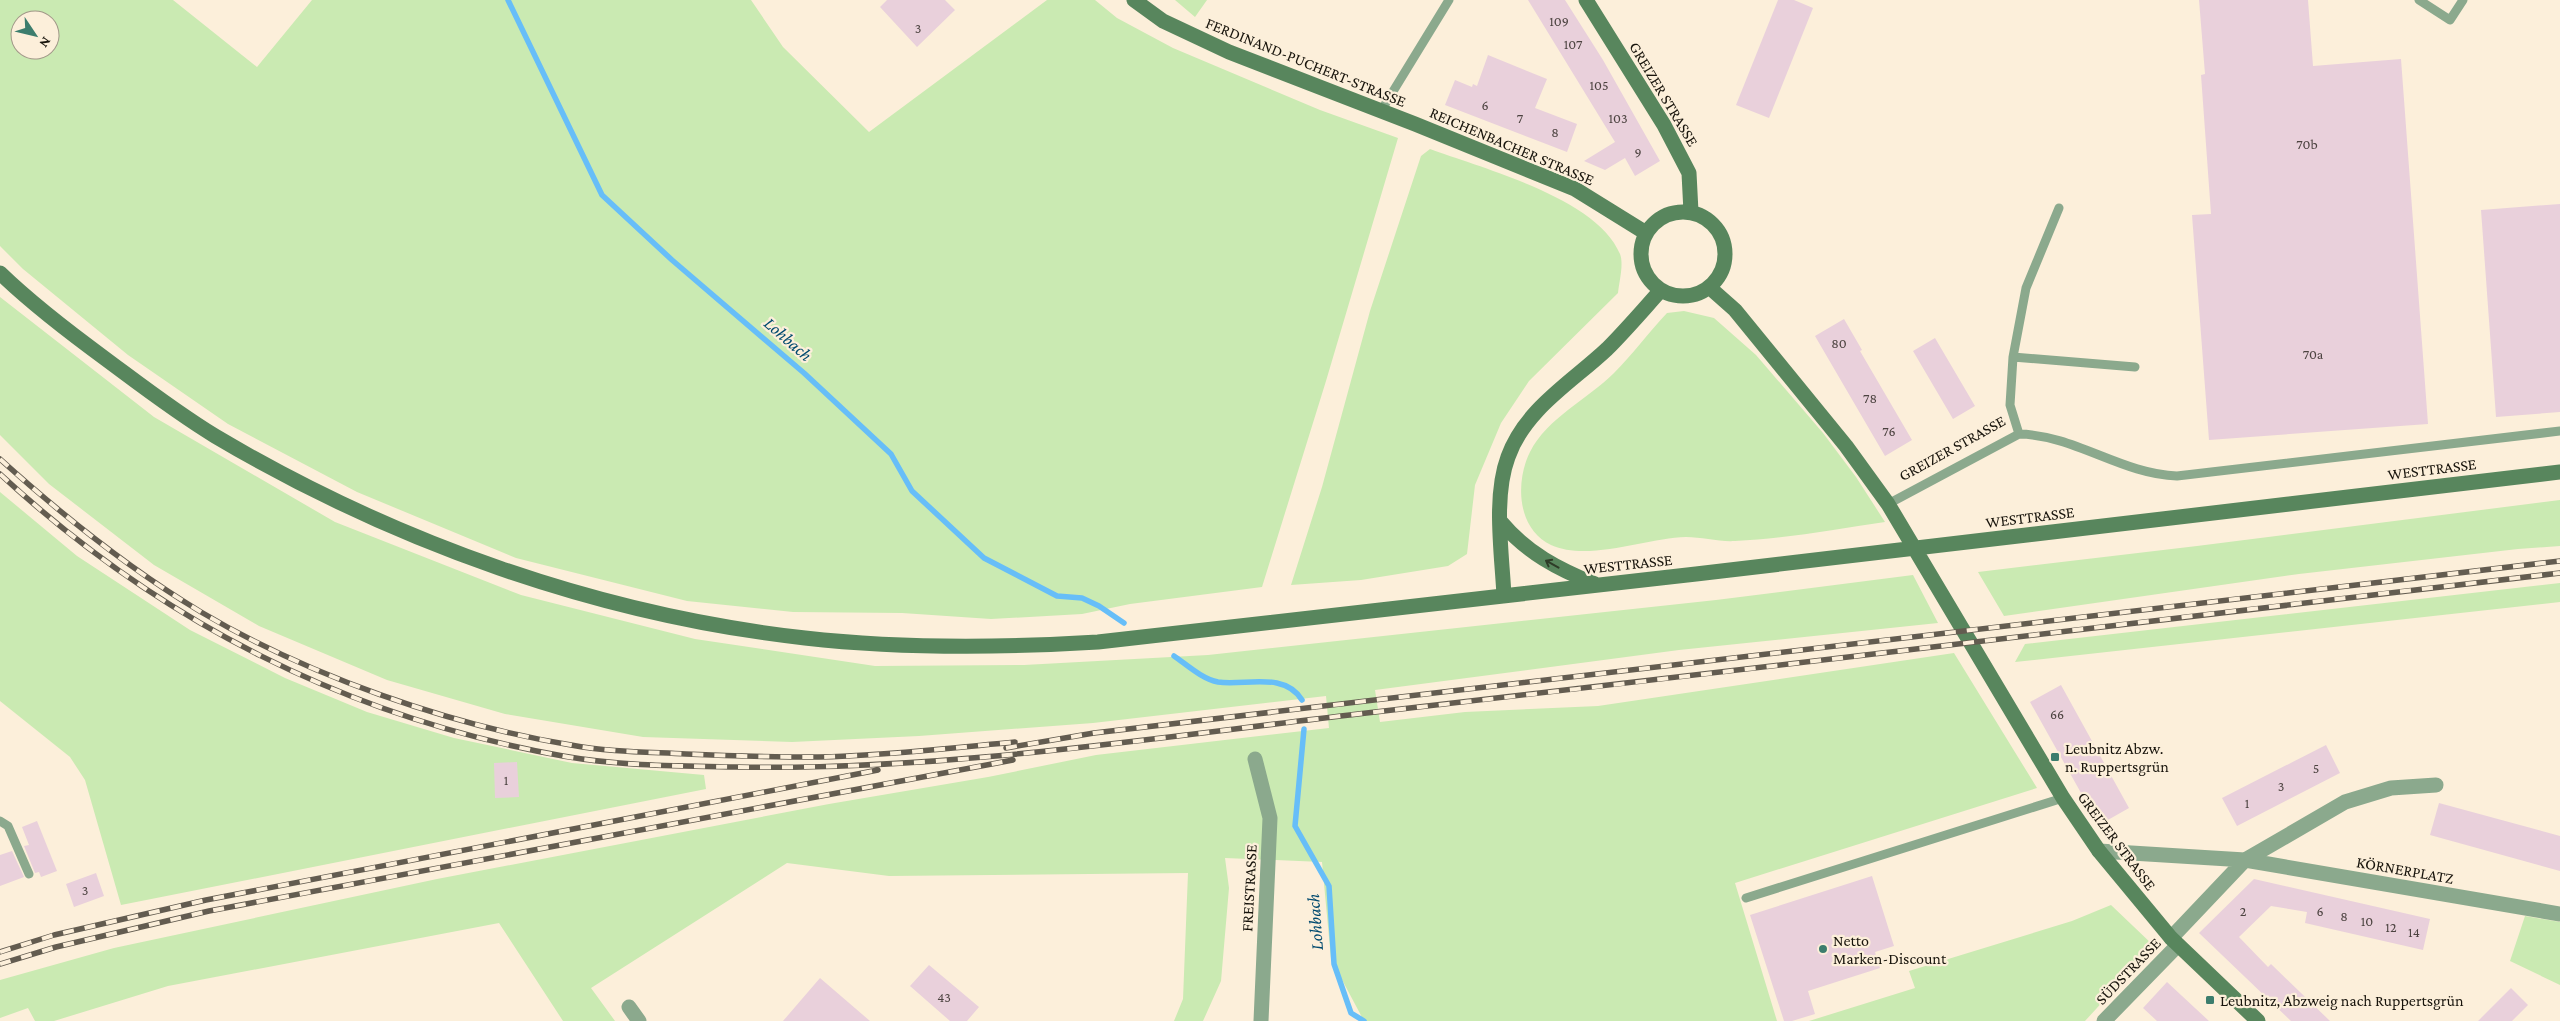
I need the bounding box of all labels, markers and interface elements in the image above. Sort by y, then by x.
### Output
north arrow [10,10,60,60]
house number: 109 [1549,13,1569,29]
street label: FERDINAND-PUCHERT-STRASSE [1203,14,1409,110]
house number: 3 [915,20,921,36]
text: N [36,34,55,51]
house number: 107 [1564,36,1583,52]
street label: GREIZER STRASSE [1626,39,1702,149]
house number: 105 [1589,77,1609,93]
house number: 6 [1481,97,1489,113]
street label: REICHENBACHER STRASSE [1427,104,1597,189]
house number: 7 [1517,110,1524,126]
house number: 103 [1608,110,1628,126]
house number: 8 [1551,124,1559,140]
house number: 70b [2296,136,2318,152]
house number: 9 [1634,144,1642,160]
water label: Lohbach [760,313,816,365]
house number: 80 [1831,335,1847,351]
house number: 70a [2303,346,2324,362]
house number: 78 [1863,390,1877,406]
street label: GREIZER STRASSE [1896,412,2008,484]
house number: 76 [1882,423,1896,439]
street label: WESTTRASSE [2387,455,2478,483]
street label: WESTTRASSE [1985,503,2076,531]
street label: WESTTRASSE [1583,551,1674,577]
one-way arrow [1545,559,1559,569]
house number: 66 [2050,706,2064,722]
place label: Leubnitz Abzw. n. Ruppertsgrün [2065,740,2169,776]
marker: Leubnitz Abzw. n. Ruppertsgrün [2049,751,2061,763]
house number: 5 [2313,760,2319,776]
house number: 1 [504,772,509,788]
house number: 3 [2278,778,2284,794]
street label: GREIZER STRASSE [2075,789,2160,894]
house number: 1 [2245,795,2250,811]
street label: FREISTRASSE [1238,844,1260,932]
street label: KÖRNERPLATZ [2355,853,2455,887]
house number: 3 [82,882,88,898]
water label: Lohbach [1303,893,1327,951]
house number: 2 [2240,903,2247,919]
house number: 6 [2316,903,2324,919]
house number: 8 [2340,908,2348,924]
house number: 10 [2361,913,2373,929]
house number: 12 [2385,919,2397,935]
house number: 14 [2408,924,2420,940]
place label: Netto Marken-Discount [1833,932,1947,967]
street label: SÜDSTRASSE [2092,934,2164,1008]
marker: Netto Marken-Discount [1817,943,1829,955]
house number: 43 [937,989,951,1005]
place label: Leubnitz, Abzweig nach Ruppertsgrün [2220,992,2464,1010]
marker: Leubnitz, Abzweig nach Ruppertsgrün [2204,994,2216,1006]

